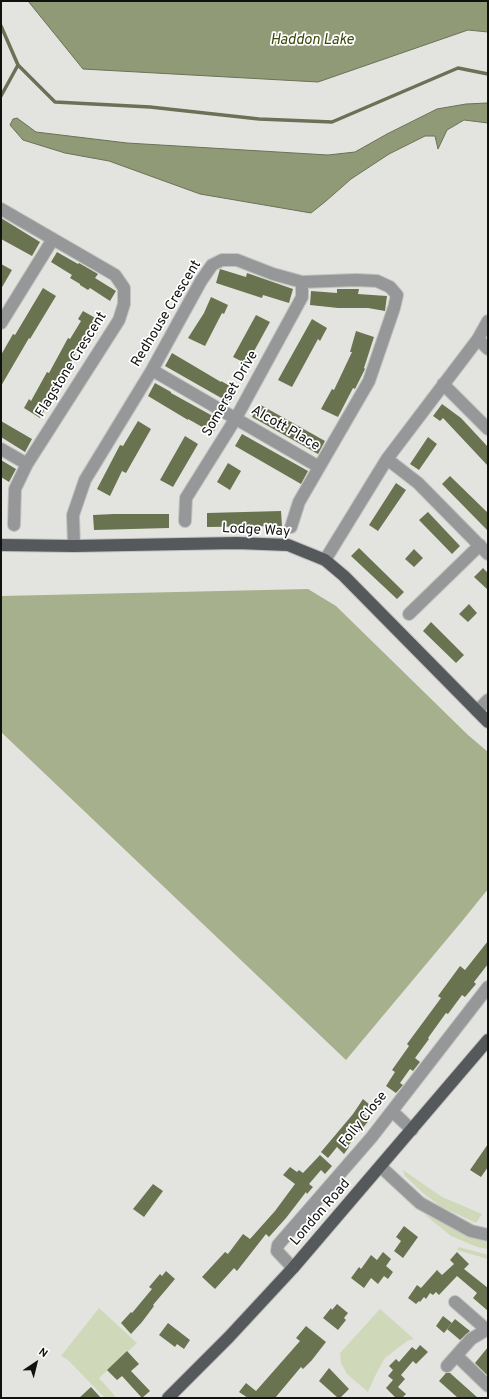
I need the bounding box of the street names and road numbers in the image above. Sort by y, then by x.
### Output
street label: Redhouse Crescent [129,258,205,370]
street label: Flagstone Crescent [33,309,111,421]
street label: Somerset Drive [200,348,262,440]
street label: Alcott Place [248,403,322,455]
street label: Lodge Way [221,521,291,541]
street label: Folly Close [336,1089,392,1151]
street label: London Road [287,1176,355,1250]

